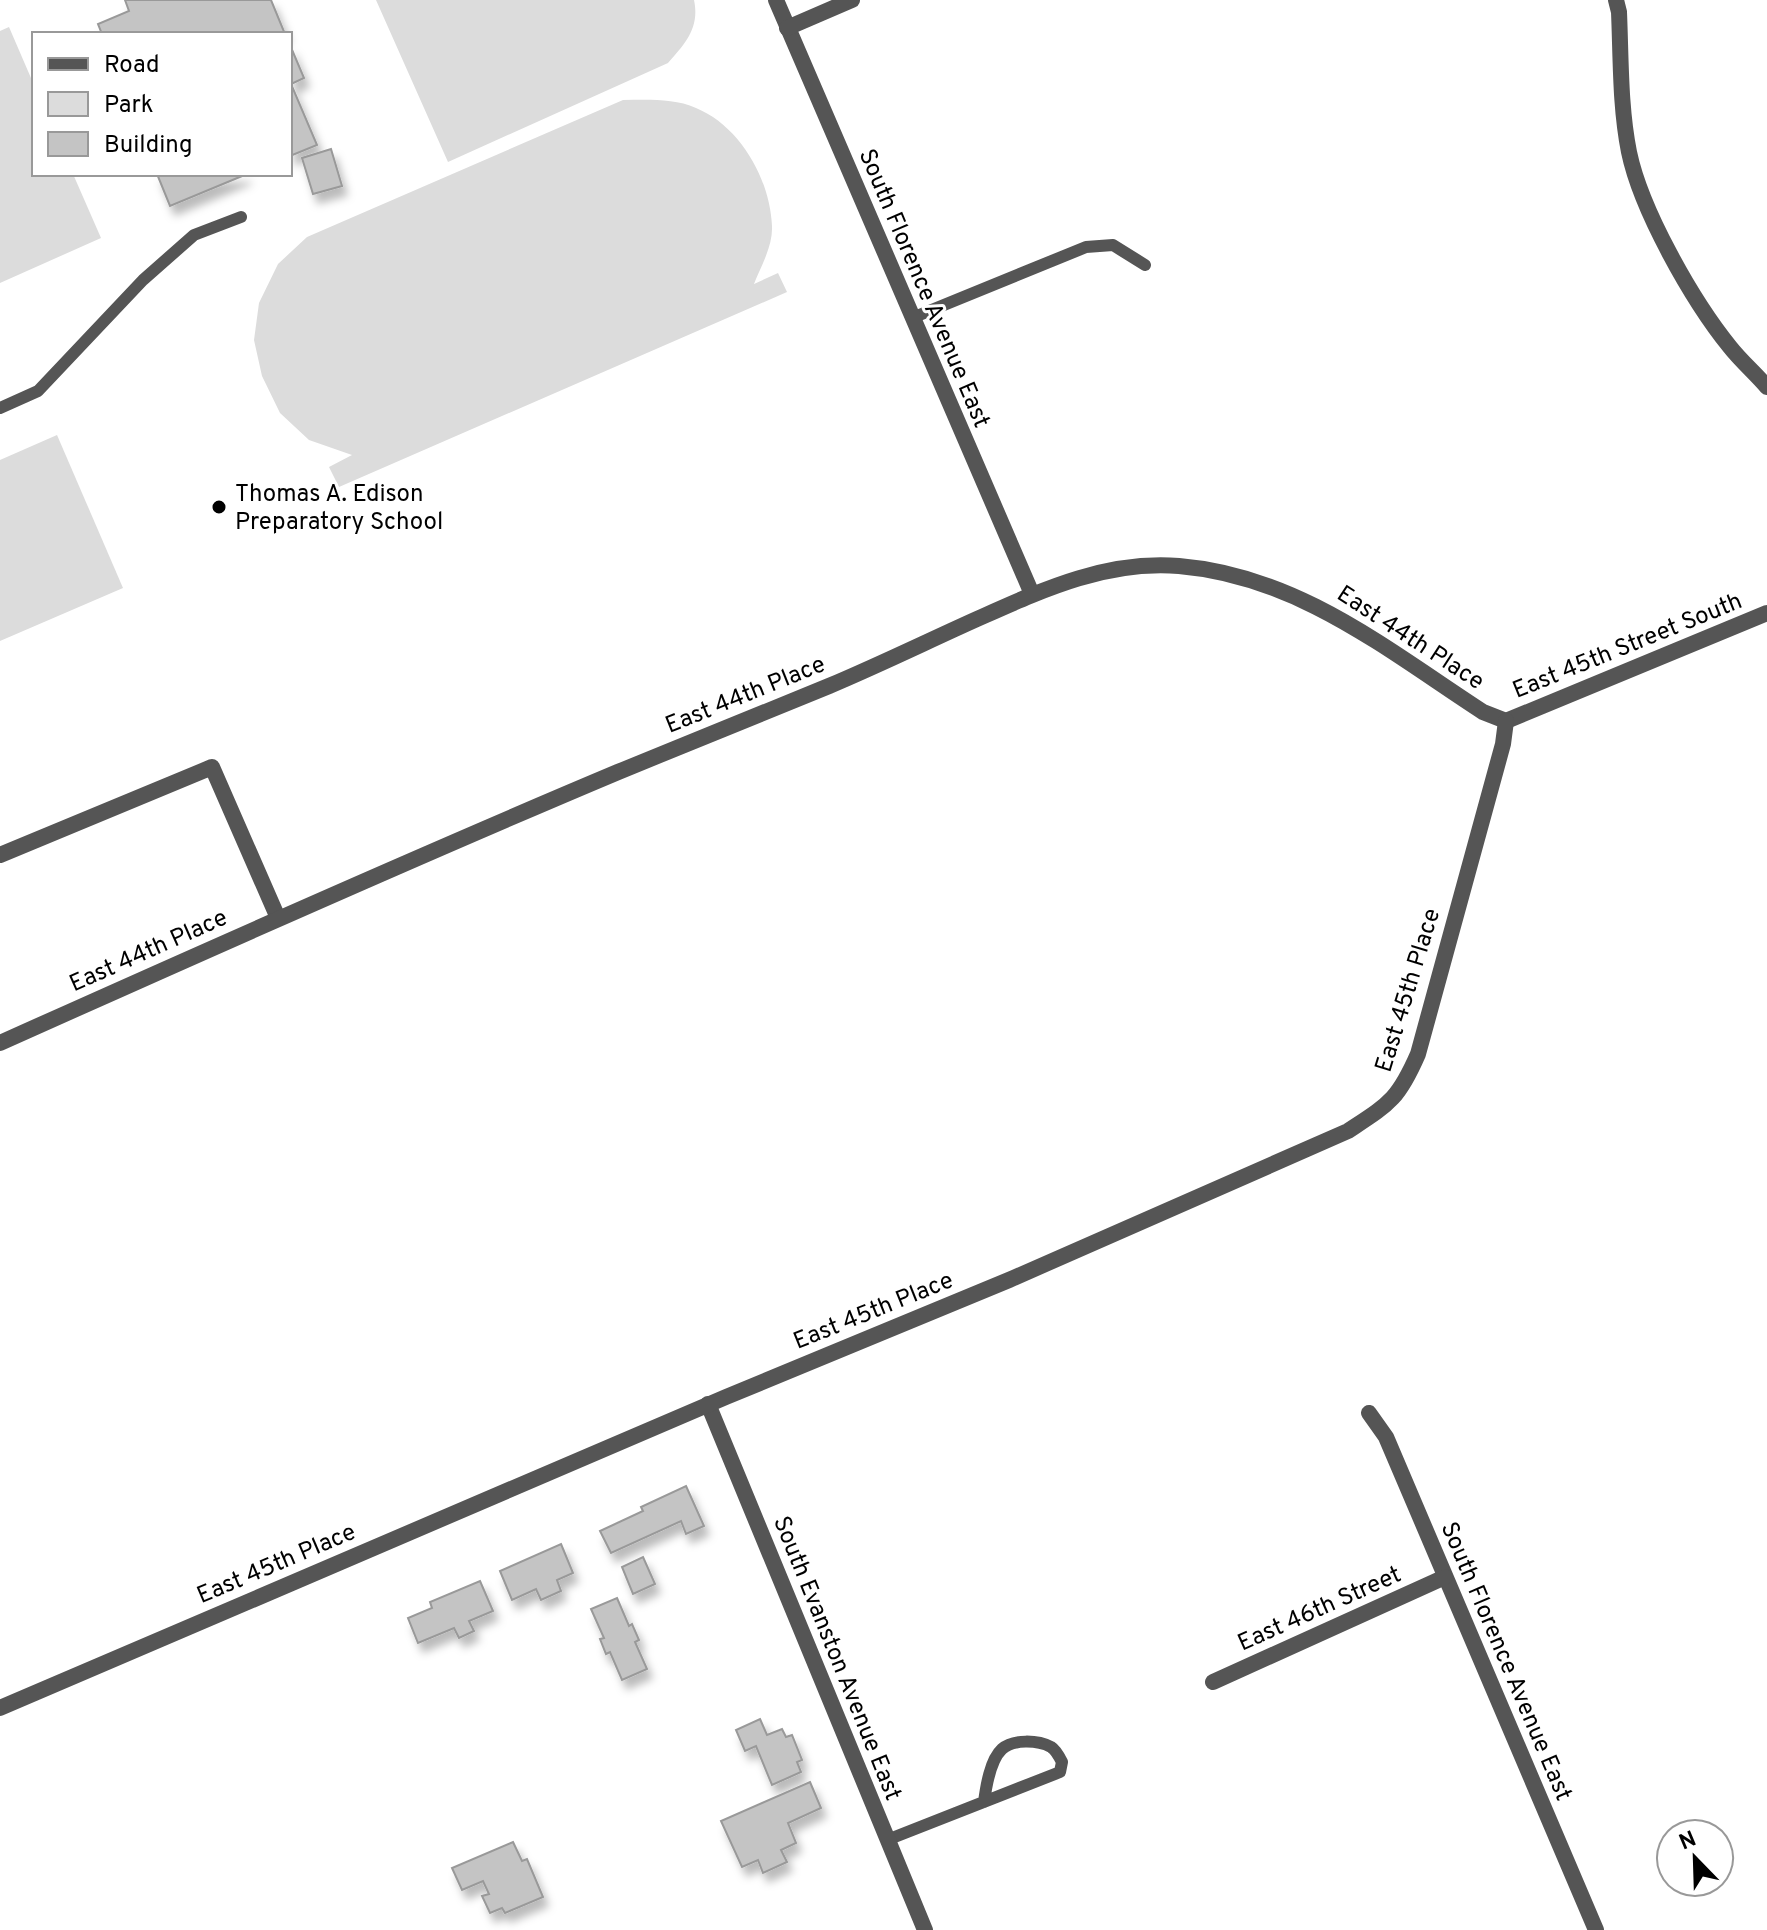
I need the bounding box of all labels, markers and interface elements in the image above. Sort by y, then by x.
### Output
legend [32,32,292,176]
text: Road [104,51,160,81]
text: Park [104,91,154,121]
text: Building [104,131,193,161]
street label: South Florence Avenue East [851,145,996,433]
place label: Thomas A. Edison Preparatory School [235,480,443,538]
marker: Thomas A. Edison Preparatory School [210,498,228,516]
street label: East 44th Place [1331,580,1489,697]
street label: East 45th Street South [1509,587,1747,707]
street label: East 44th Place [661,650,830,742]
street label: East 44th Place [65,904,232,1000]
street label: East 45th Place [1370,905,1448,1076]
street label: East 45th Place [789,1266,958,1358]
street label: South Evanston Avenue East [765,1512,907,1805]
street label: East 45th Place [193,1518,361,1612]
street label: South Florence Avenue East [1433,1518,1578,1806]
street label: East 46th Street [1233,1560,1406,1659]
north arrow [1655,1818,1735,1898]
text: N [1676,1826,1701,1857]

